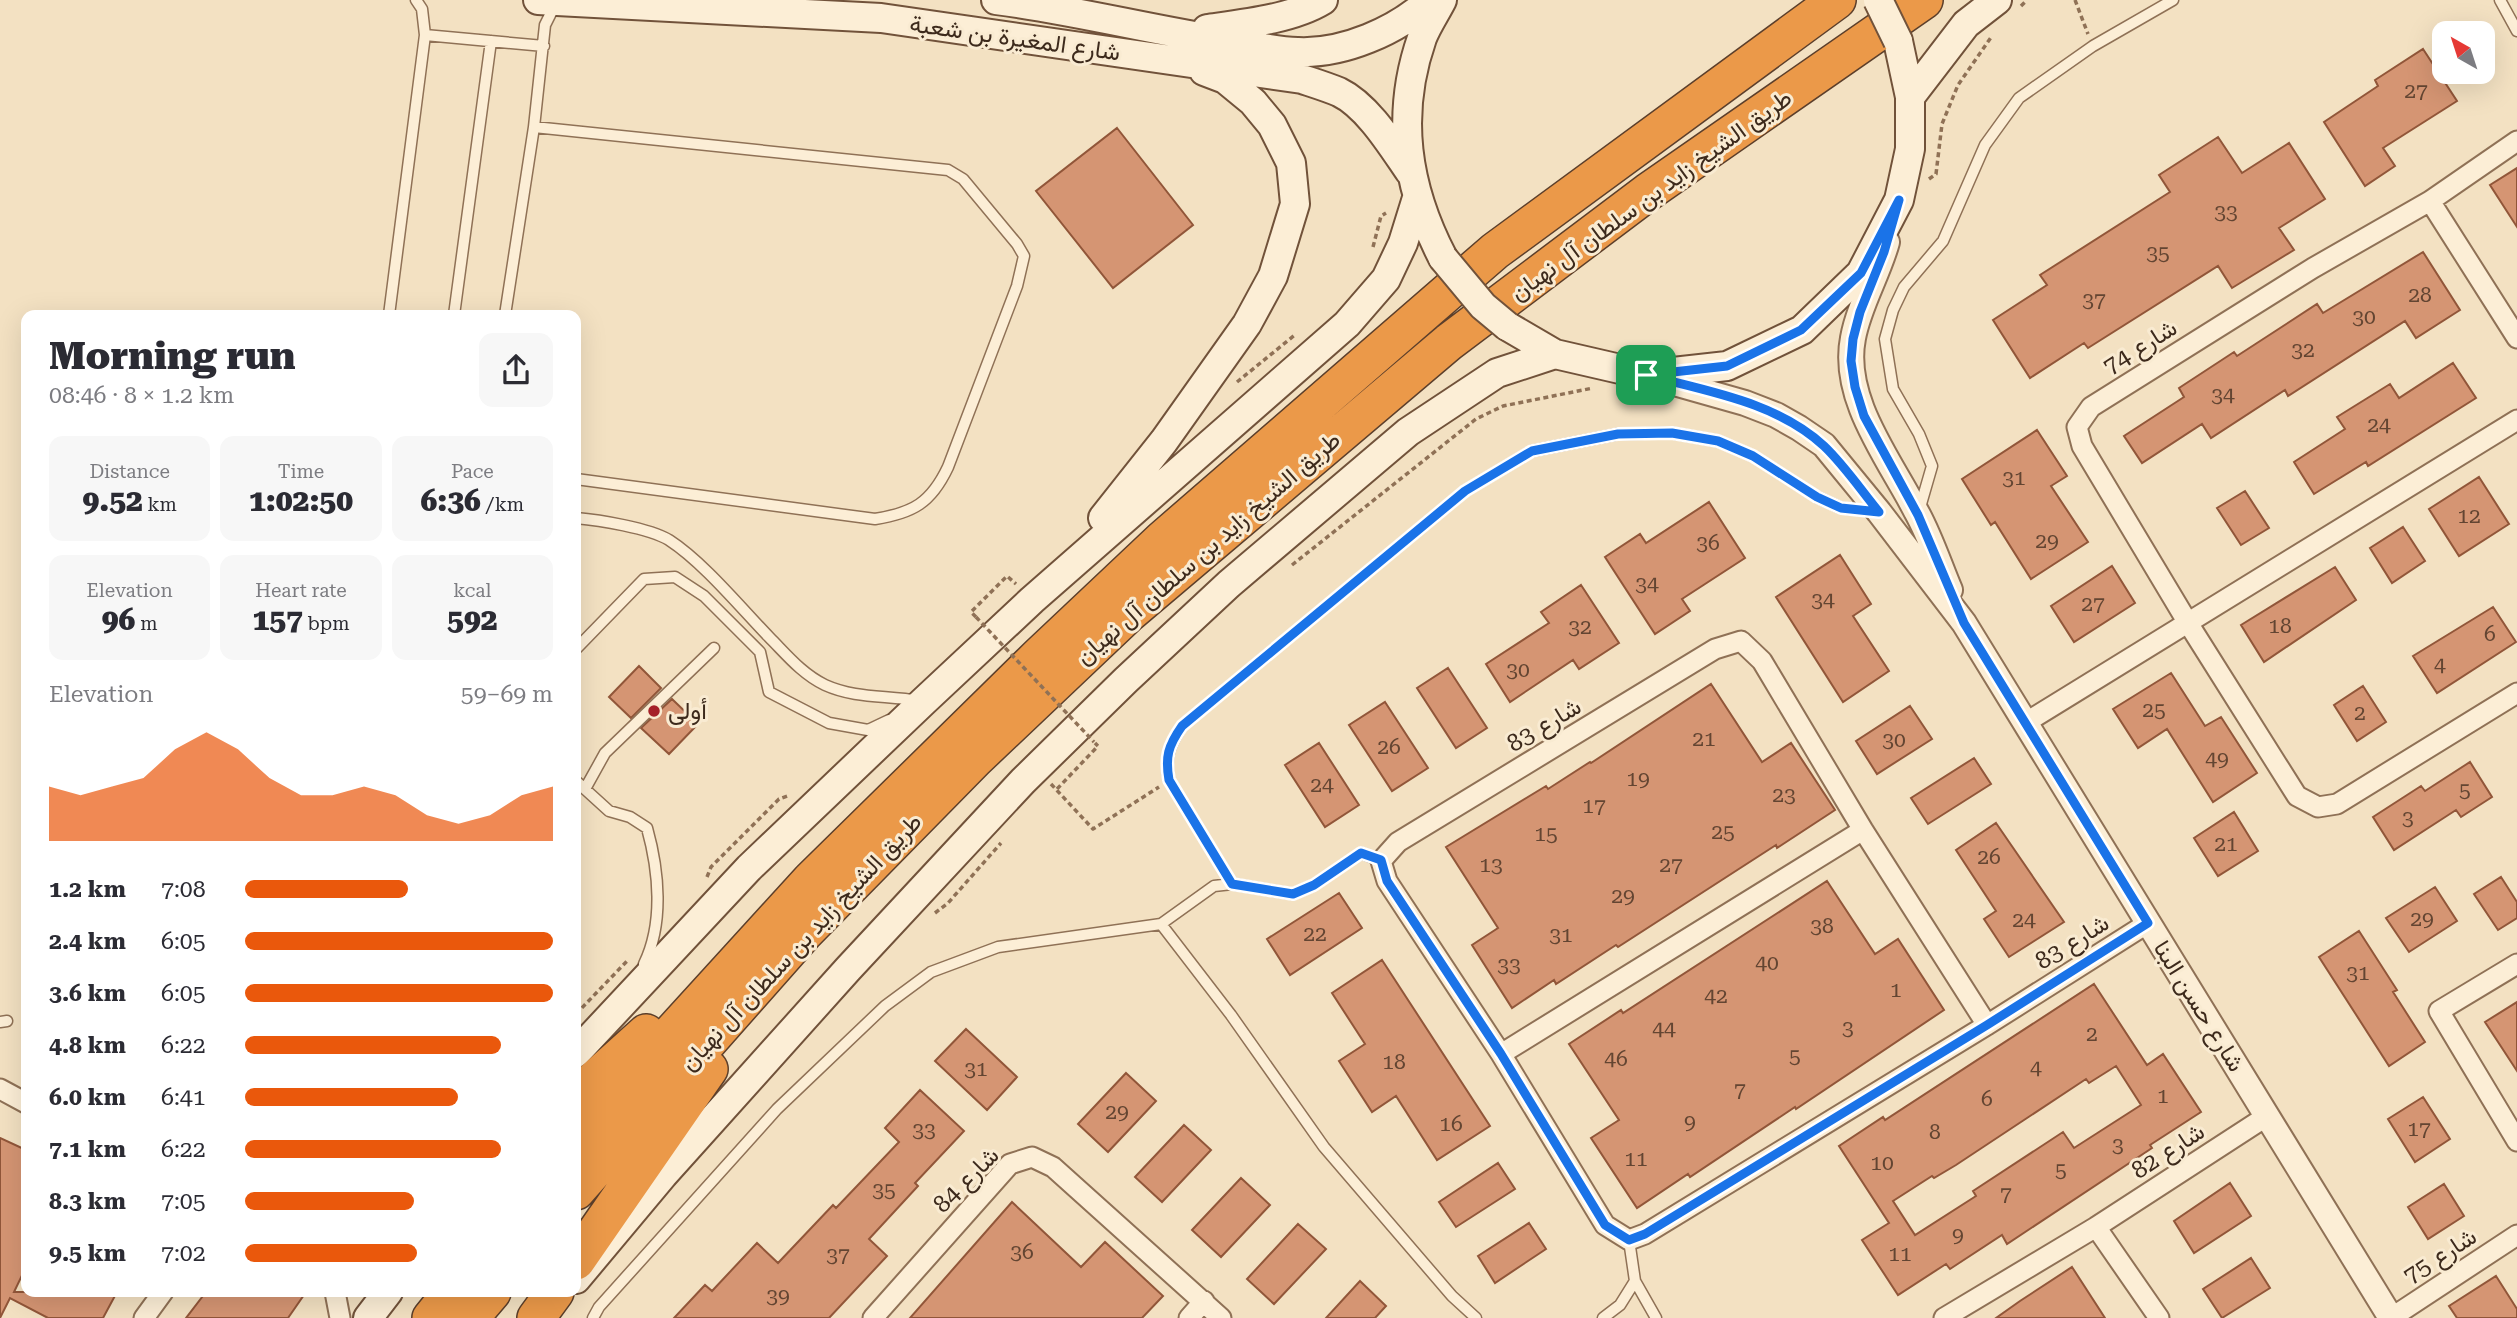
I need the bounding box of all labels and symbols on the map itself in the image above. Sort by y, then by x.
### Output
street label: شارع المغيرة بن شعبة [908,9,1122,69]
north arrow [2432,21,2496,84]
house number: 27 [2404,79,2428,103]
street label: طريق الشيخ زايد بن سلطان آل نهيان [1505,83,1799,309]
house number: 33 [2214,200,2238,224]
house number: 35 [2146,241,2170,265]
house number: 28 [2408,283,2432,307]
house number: 37 [2082,288,2106,312]
house number: 30 [2352,305,2376,329]
street label: شارع 74 [2098,314,2183,382]
house number: 32 [2291,338,2315,362]
pin [1616,345,1676,405]
house number: 34 [2211,383,2235,407]
house number: 24 [2367,413,2391,437]
street label: طريق الشيخ زايد بن سلطان آل نهيان [1070,426,1348,673]
house number: 31 [2002,466,2026,490]
house number: 12 [2457,504,2481,528]
house number: 29 [2035,529,2059,553]
house number: 36 [1696,531,1720,555]
house number: 34 [1635,572,1659,596]
house number: 34 [1811,588,1835,612]
house number: 27 [2081,592,2105,616]
house number: 18 [2268,614,2292,638]
house number: 32 [1568,615,1592,639]
house number: 6 [2484,622,2496,646]
house number: 4 [2434,653,2446,677]
house number: 30 [1506,658,1530,682]
street label: شارع 83 [1502,692,1587,760]
place label: أولى [668,697,707,726]
house number: 25 [2142,698,2166,722]
house number: 2 [2354,701,2366,725]
marker: أولى [646,703,662,719]
house number: 21 [1692,727,1716,751]
house number: 30 [1882,728,1906,752]
house number: 26 [1377,735,1401,759]
house number: 49 [2205,747,2229,771]
house number: 19 [1626,767,1650,791]
house number: 24 [1310,773,1334,797]
house number: 5 [2459,778,2471,802]
house number: 23 [1772,783,1796,807]
house number: 17 [1582,794,1606,818]
house number: 3 [2402,806,2414,830]
street label: طريق الشيخ زايد بن سلطان آل نهيان [674,808,930,1078]
house number: 25 [1711,820,1735,844]
house number: 15 [1534,822,1558,846]
house number: 21 [2214,832,2238,856]
house number: 26 [1977,845,2001,869]
house number: 13 [1479,853,1503,877]
house number: 27 [1659,853,1683,877]
house number: 29 [1611,884,1635,908]
house number: 29 [2410,907,2434,931]
house number: 24 [2012,908,2036,932]
street label: شارع 83 [2030,909,2115,977]
house number: 38 [1810,914,1834,938]
house number: 22 [1303,922,1327,946]
house number: 31 [1549,923,1573,947]
street label: شارع حسن البنا [2146,935,2250,1078]
house number: 40 [1755,951,1779,975]
house number: 33 [1497,953,1521,977]
house number: 31 [2346,961,2370,985]
house number: 1 [1890,978,1902,1002]
house number: 42 [1704,984,1728,1008]
house number: 3 [1842,1016,1854,1040]
house number: 44 [1652,1017,1676,1041]
house number: 2 [2086,1022,2098,1046]
house number: 5 [1789,1044,1801,1068]
house number: 46 [1604,1047,1628,1071]
house number: 18 [1382,1050,1406,1074]
house number: 4 [2030,1056,2042,1080]
house number: 31 [964,1057,988,1081]
house number: 7 [1734,1078,1746,1102]
house number: 1 [2157,1084,2169,1108]
house number: 6 [1981,1087,1993,1111]
house number: 29 [1105,1100,1129,1124]
house number: 9 [1684,1110,1696,1134]
house number: 16 [1439,1112,1463,1136]
street label: شارع 82 [2126,1117,2211,1187]
house number: 17 [2407,1117,2431,1141]
house number: 33 [912,1118,936,1142]
house number: 8 [1929,1120,1941,1144]
house number: 3 [2112,1133,2124,1157]
street label: شارع 84 [927,1141,1006,1220]
house number: 11 [1624,1147,1648,1171]
house number: 10 [1870,1151,1894,1175]
house number: 5 [2055,1158,2067,1182]
house number: 35 [872,1178,896,1202]
house number: 7 [2000,1182,2012,1206]
street label: شارع 75 [2398,1222,2483,1292]
house number: 9 [1952,1223,1964,1247]
house number: 36 [1010,1240,1034,1264]
house number: 11 [1888,1242,1912,1266]
house number: 37 [826,1243,850,1267]
house number: 39 [766,1284,790,1308]

